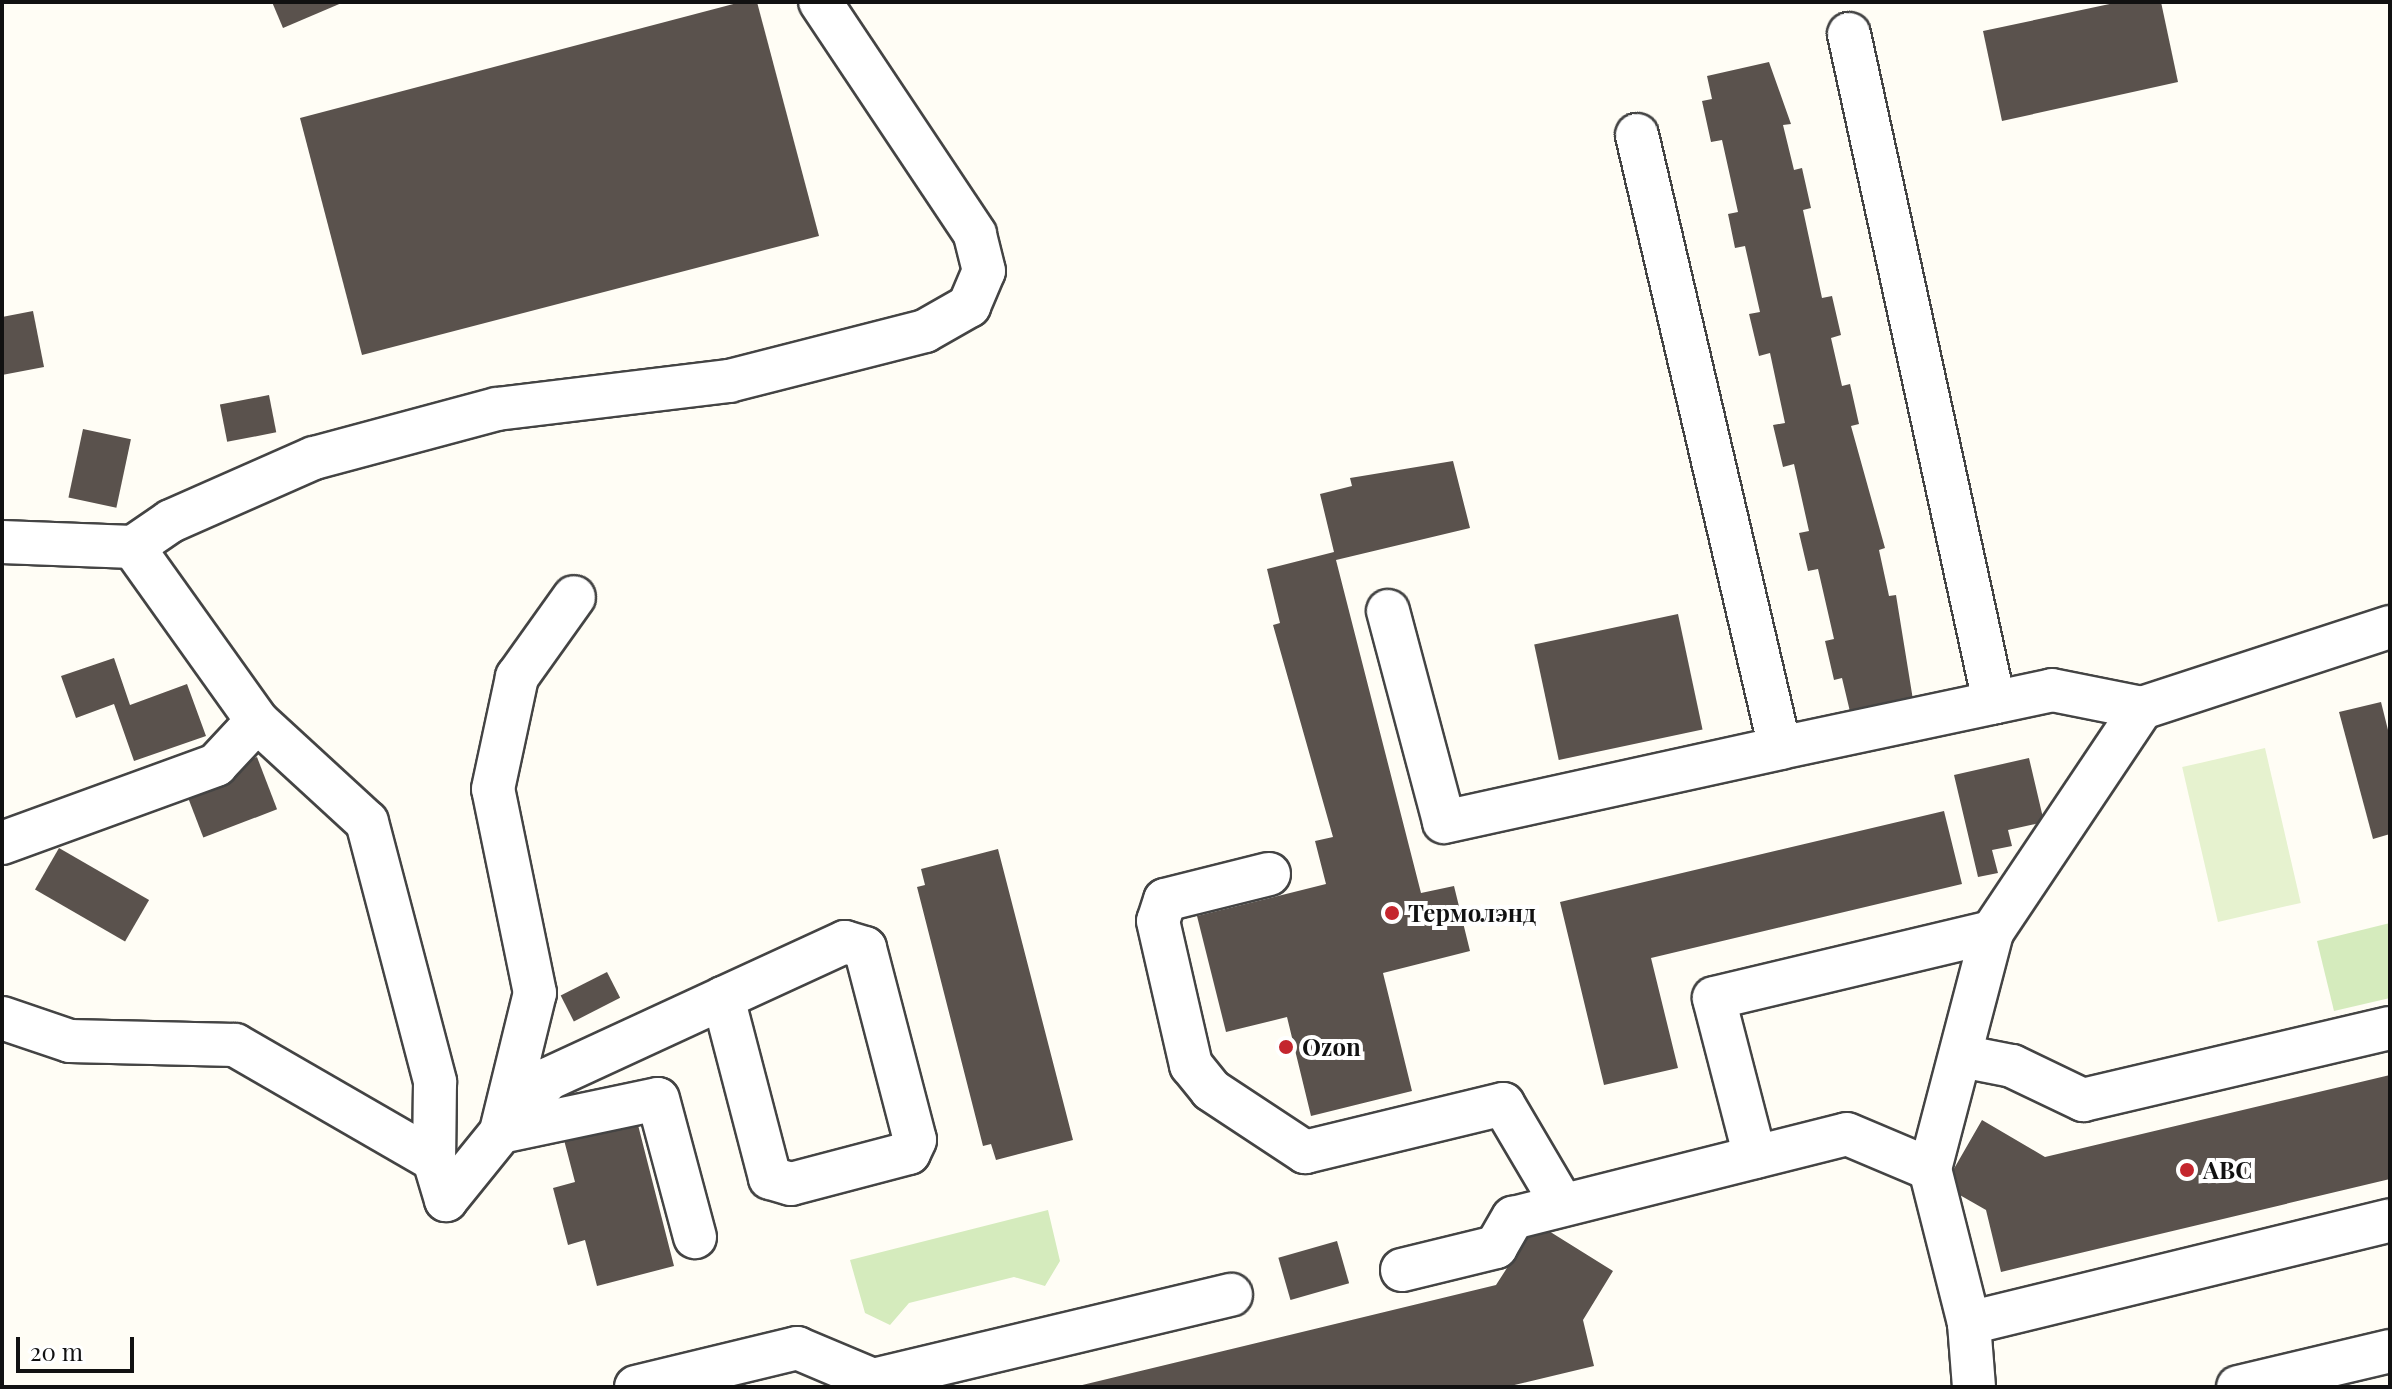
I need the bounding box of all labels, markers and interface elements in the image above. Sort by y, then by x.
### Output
place label: Термолэнд [1408,899,1536,927]
marker: Термолэнд [1383,904,1401,922]
place label: Ozon [1302,1033,1361,1061]
marker: Ozon [1277,1038,1295,1056]
place label: АВС [2203,1156,2252,1184]
marker: АВС [2178,1161,2196,1179]
scale bar [20,1321,138,1371]
text: 20 m [30,1335,83,1367]

